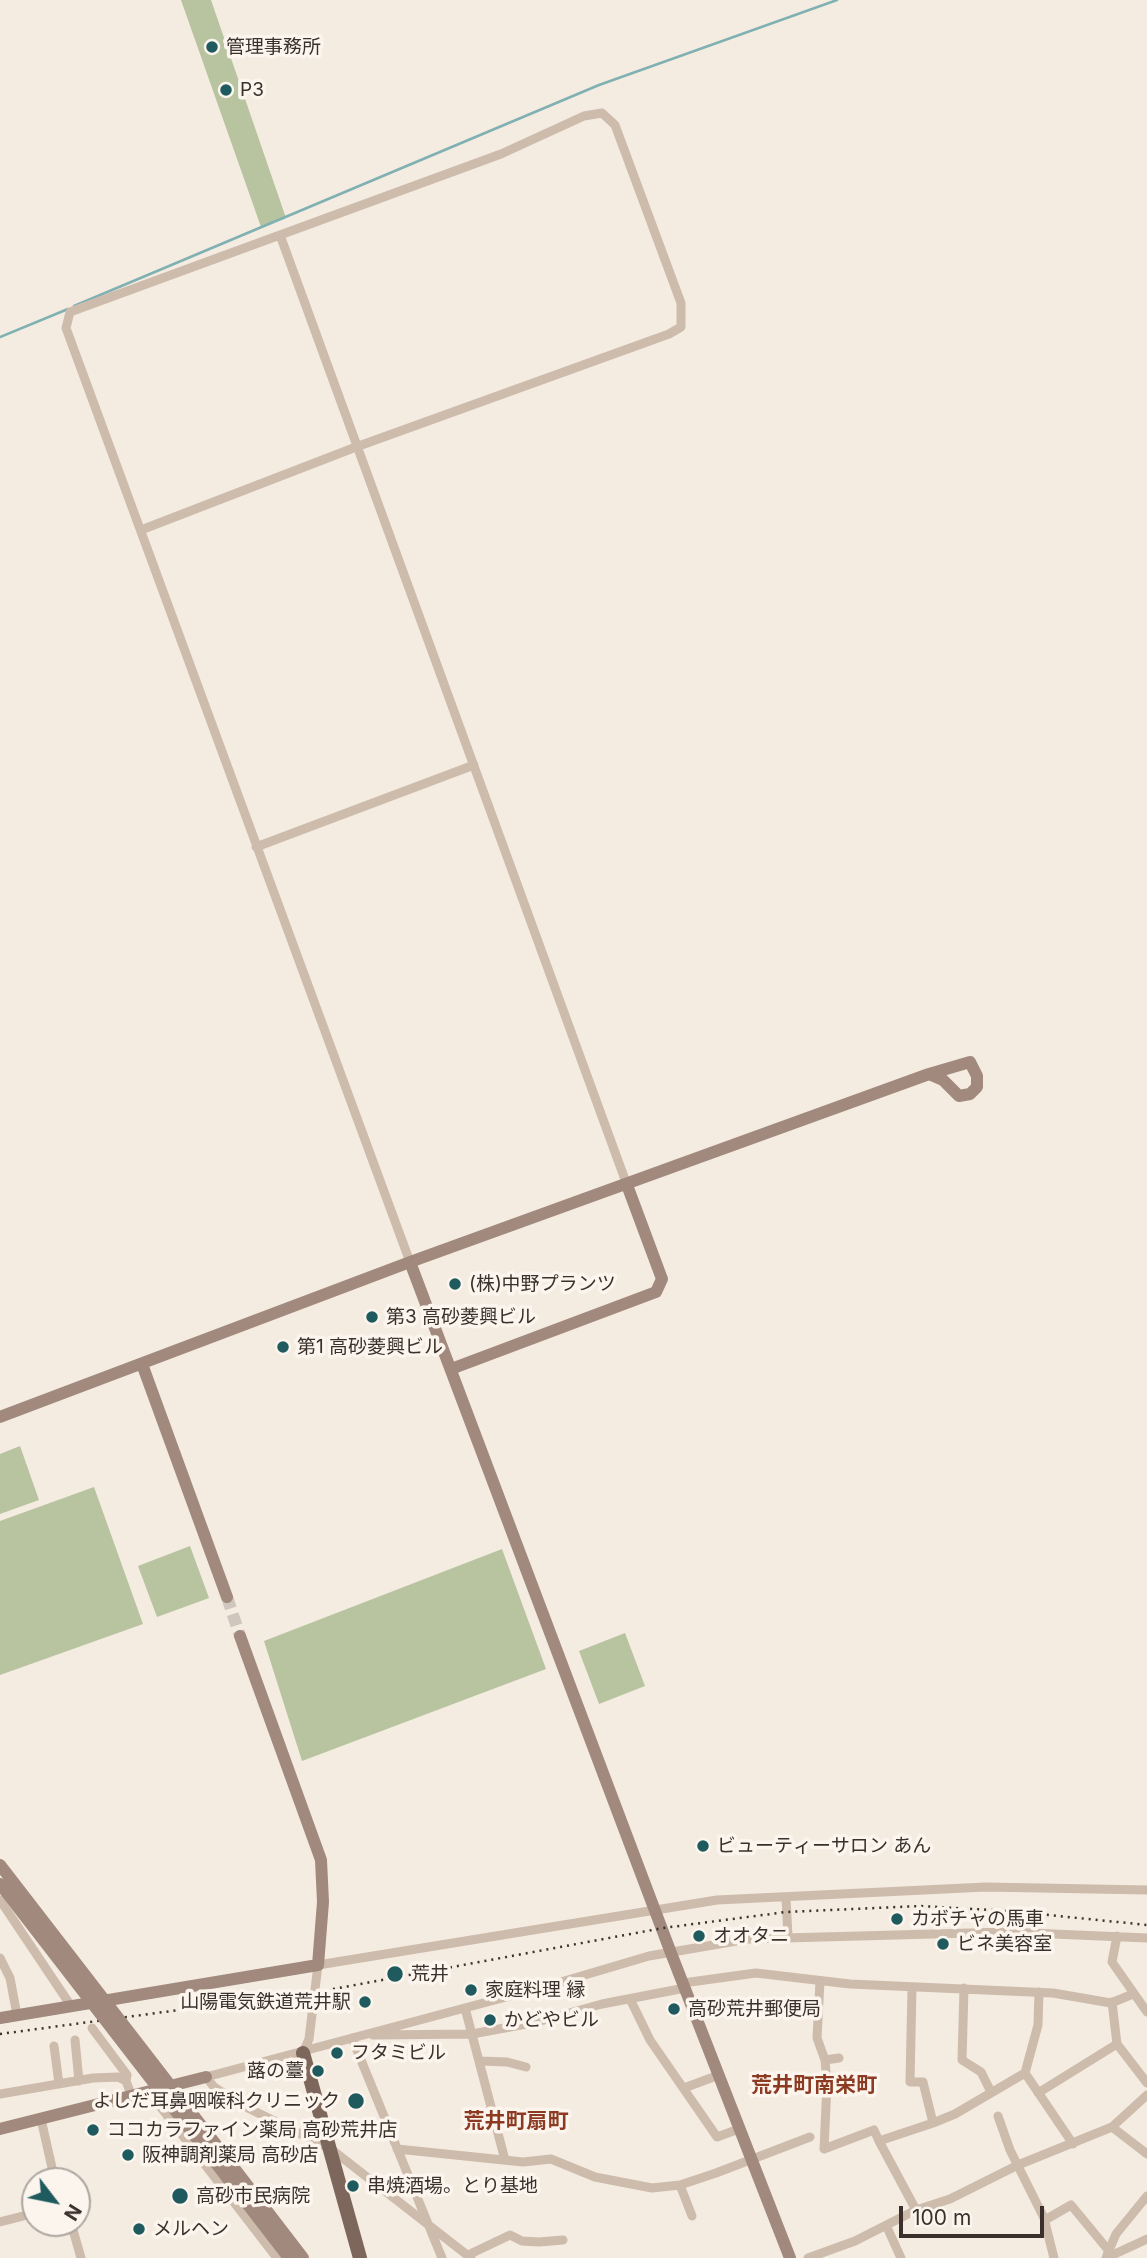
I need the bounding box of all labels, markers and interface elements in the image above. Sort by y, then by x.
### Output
place label: 管理事務所 [226,36,321,58]
marker: 管理事務所 [204,39,220,55]
place label: P3 [240,79,264,101]
marker: P3 [218,82,234,98]
place label: (株)中野プランツ [469,1273,616,1295]
marker: (株)中野プランツ [447,1276,463,1292]
place label: 第3 高砂菱興ビル [386,1306,536,1328]
marker: 第3 高砂菱興ビル [364,1309,380,1325]
place label: 第1 高砂菱興ビル [297,1336,443,1358]
marker: 第1 高砂菱興ビル [275,1339,291,1355]
place label: ビューティーサロン あん [717,1835,931,1857]
marker: ビューティーサロン あん [695,1838,711,1854]
place label: カボチャの馬車 [911,1908,1044,1930]
marker: カボチャの馬車 [889,1911,905,1927]
place label: オオタニ [713,1925,789,1947]
marker: オオタニ [691,1928,707,1944]
place label: ビネ美容室 [957,1933,1052,1955]
marker: ビネ美容室 [935,1936,951,1952]
place label: 荒井 [411,1963,449,1985]
marker: 荒井 [385,1964,405,1984]
place label: 家庭料理 縁 [485,1979,585,2001]
marker: 家庭料理 縁 [463,1982,479,1998]
place label: 山陽電気鉄道荒井駅 [180,1991,351,2013]
marker: 山陽電気鉄道荒井駅 [357,1994,373,2010]
place label: 高砂荒井郵便局 [688,1998,821,2020]
marker: 高砂荒井郵便局 [666,2001,682,2017]
place label: かどやビル [504,2009,599,2031]
marker: かどやビル [482,2012,498,2028]
place label: フタミビル [351,2042,446,2064]
marker: フタミビル [329,2045,345,2061]
place label: 蕗の薹 [247,2060,304,2082]
marker: 蕗の薹 [310,2063,326,2079]
district label: 荒井町南栄町 [751,2073,877,2099]
place label: よしだ耳鼻咽喉科クリニック [93,2090,340,2112]
marker: よしだ耳鼻咽喉科クリニック [346,2091,366,2111]
district label: 荒井町扇町 [464,2109,568,2135]
place label: ココカラファイン薬局 高砂荒井店 [107,2119,397,2141]
marker: ココカラファイン薬局 高砂荒井店 [85,2122,101,2138]
place label: 阪神調剤薬局 高砂店 [142,2144,318,2166]
marker: 阪神調剤薬局 高砂店 [120,2147,136,2163]
north arrow [21,2167,91,2237]
place label: 串焼酒場。とり基地 [367,2175,538,2197]
marker: 串焼酒場。とり基地 [345,2178,361,2194]
place label: 高砂市民病院 [196,2185,310,2207]
marker: 高砂市民病院 [170,2186,190,2206]
scale bar [902,2192,1047,2236]
text: N [59,2200,86,2225]
text: 100 m [912,2205,971,2230]
place label: メルヘン [153,2218,229,2240]
marker: メルヘン [131,2221,147,2237]

